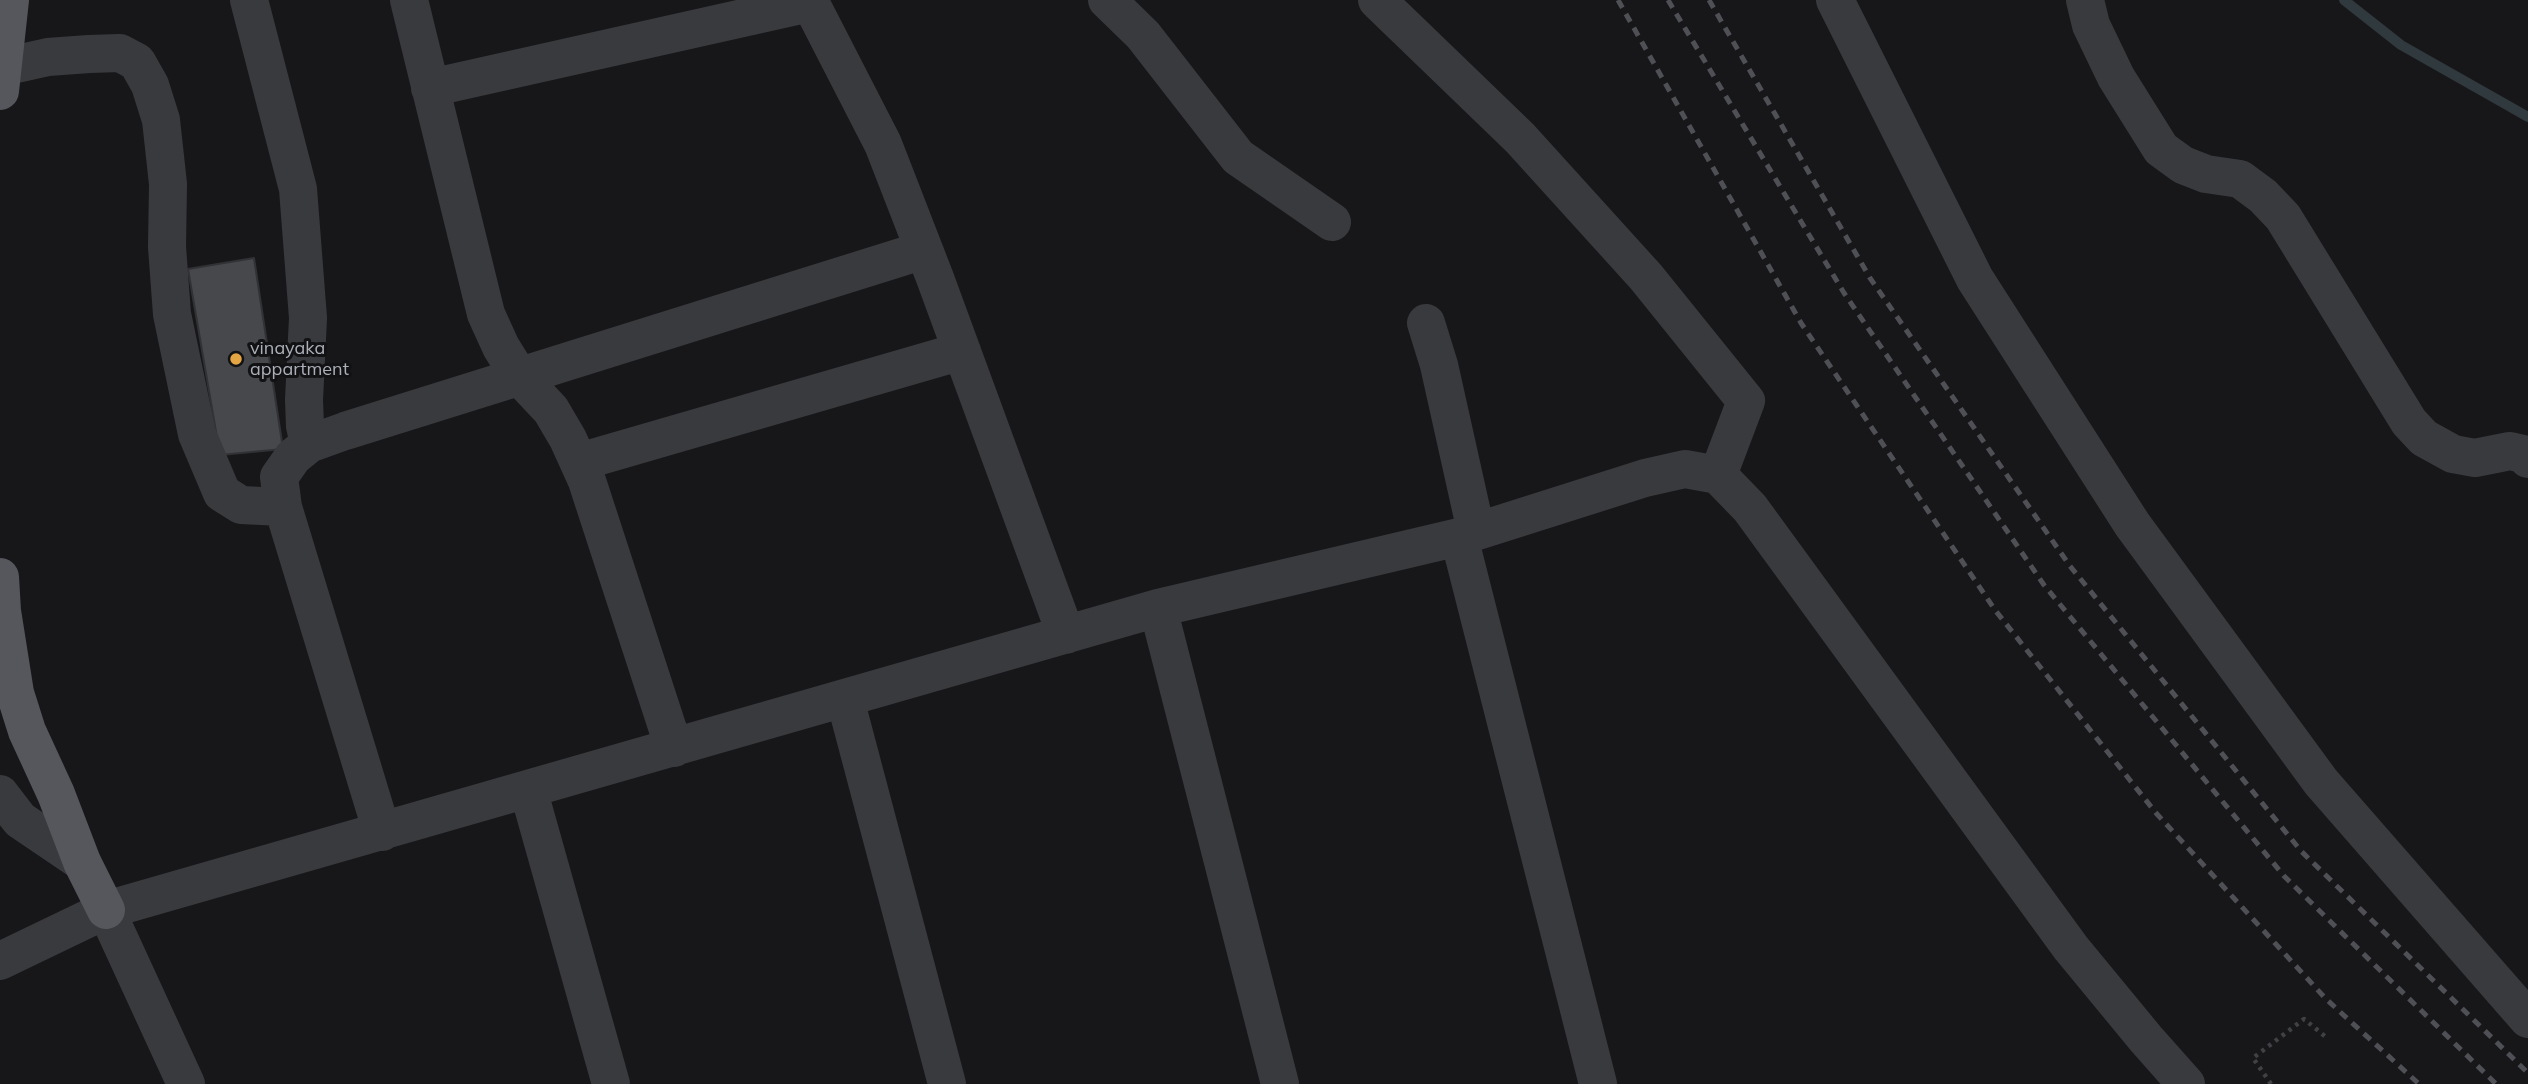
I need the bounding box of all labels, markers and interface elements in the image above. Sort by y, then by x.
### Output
place label: vinayaka appartment [250,338,349,380]
marker: vinayaka appartment [228,351,244,367]

